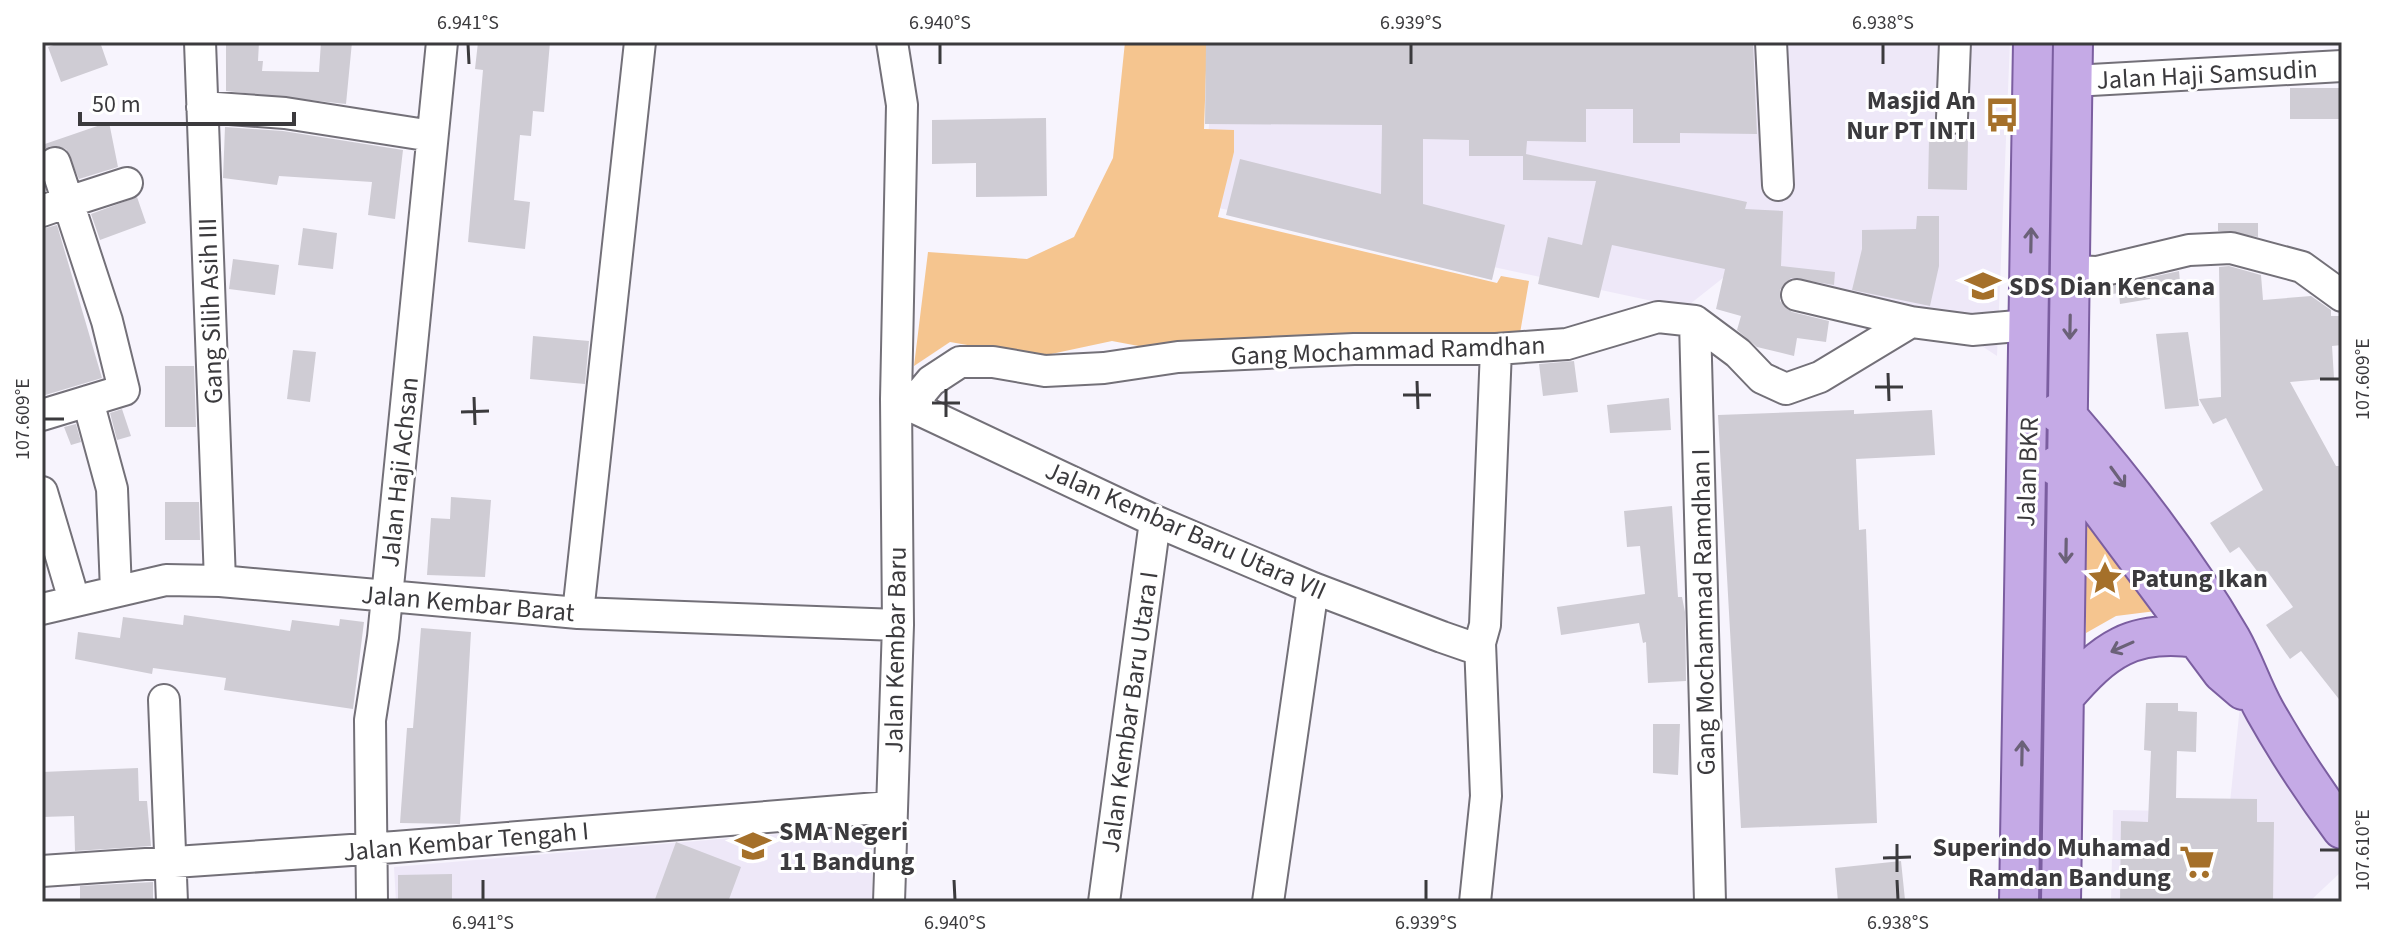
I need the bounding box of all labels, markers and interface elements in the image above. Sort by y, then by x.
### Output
text: 6.941°S [437,9,499,37]
text: 6.940°S [909,9,971,37]
text: 6.939°S [1380,9,1442,37]
text: 6.938°S [1852,9,1914,37]
street label: Jalan Haji Samsudin [2095,50,2319,99]
scale bar [80,76,294,126]
place label: Masjid An Nur PT INTI [1846,82,1976,149]
text: 50 m [92,87,141,122]
bus stop icon: Masjid An Nur PT INTI [1983,96,2021,134]
street label: Gang Silih Asih III [189,217,232,405]
one-way arrow [2023,227,2038,254]
school or university icon: SDS Dian Kencana [1964,267,2002,305]
place label: SDS Dian Kencana [2009,268,2215,305]
one-way arrow [2062,313,2077,340]
street label: Gang Mochammad Ramdhan [1230,327,1546,374]
text: 107.609°E [2349,338,2377,420]
street label: Jalan Haji Achsan [371,375,428,569]
text: 107.609°E [9,378,37,460]
street label: Jalan BKR [2007,416,2048,528]
street label: Gang Mochammad Ramdhan I [1682,448,1725,776]
street label: Jalan Kembar Baru Utara VII [1039,452,1332,609]
one-way arrow [2110,465,2126,487]
one-way arrow [2058,537,2074,564]
street label: Jalan Kembar Baru [875,546,916,754]
place icon: Patung Ikan [2086,559,2124,597]
place label: Patung Ikan [2131,560,2268,597]
street label: Jalan Kembar Baru Utara I [1091,569,1168,855]
street label: Jalan Kembar Barat [360,576,576,631]
one-way arrow [2110,640,2134,655]
one-way arrow [2014,740,2029,767]
text: 107.610°E [2349,809,2377,891]
street label: Jalan Kembar Tengah I [342,812,591,871]
place label: SMA Negeri 11 Bandung [779,813,914,880]
school or university icon: SMA Negeri 11 Bandung [734,827,772,865]
place label: Superindo Muhamad Ramdan Bandung [1932,829,2171,896]
supermarket icon: Superindo Muhamad Ramdan Bandung [2178,843,2216,881]
text: 6.941°S [452,909,514,937]
text: 6.940°S [924,909,986,937]
text: 6.939°S [1395,909,1457,937]
text: 6.938°S [1867,909,1929,937]

